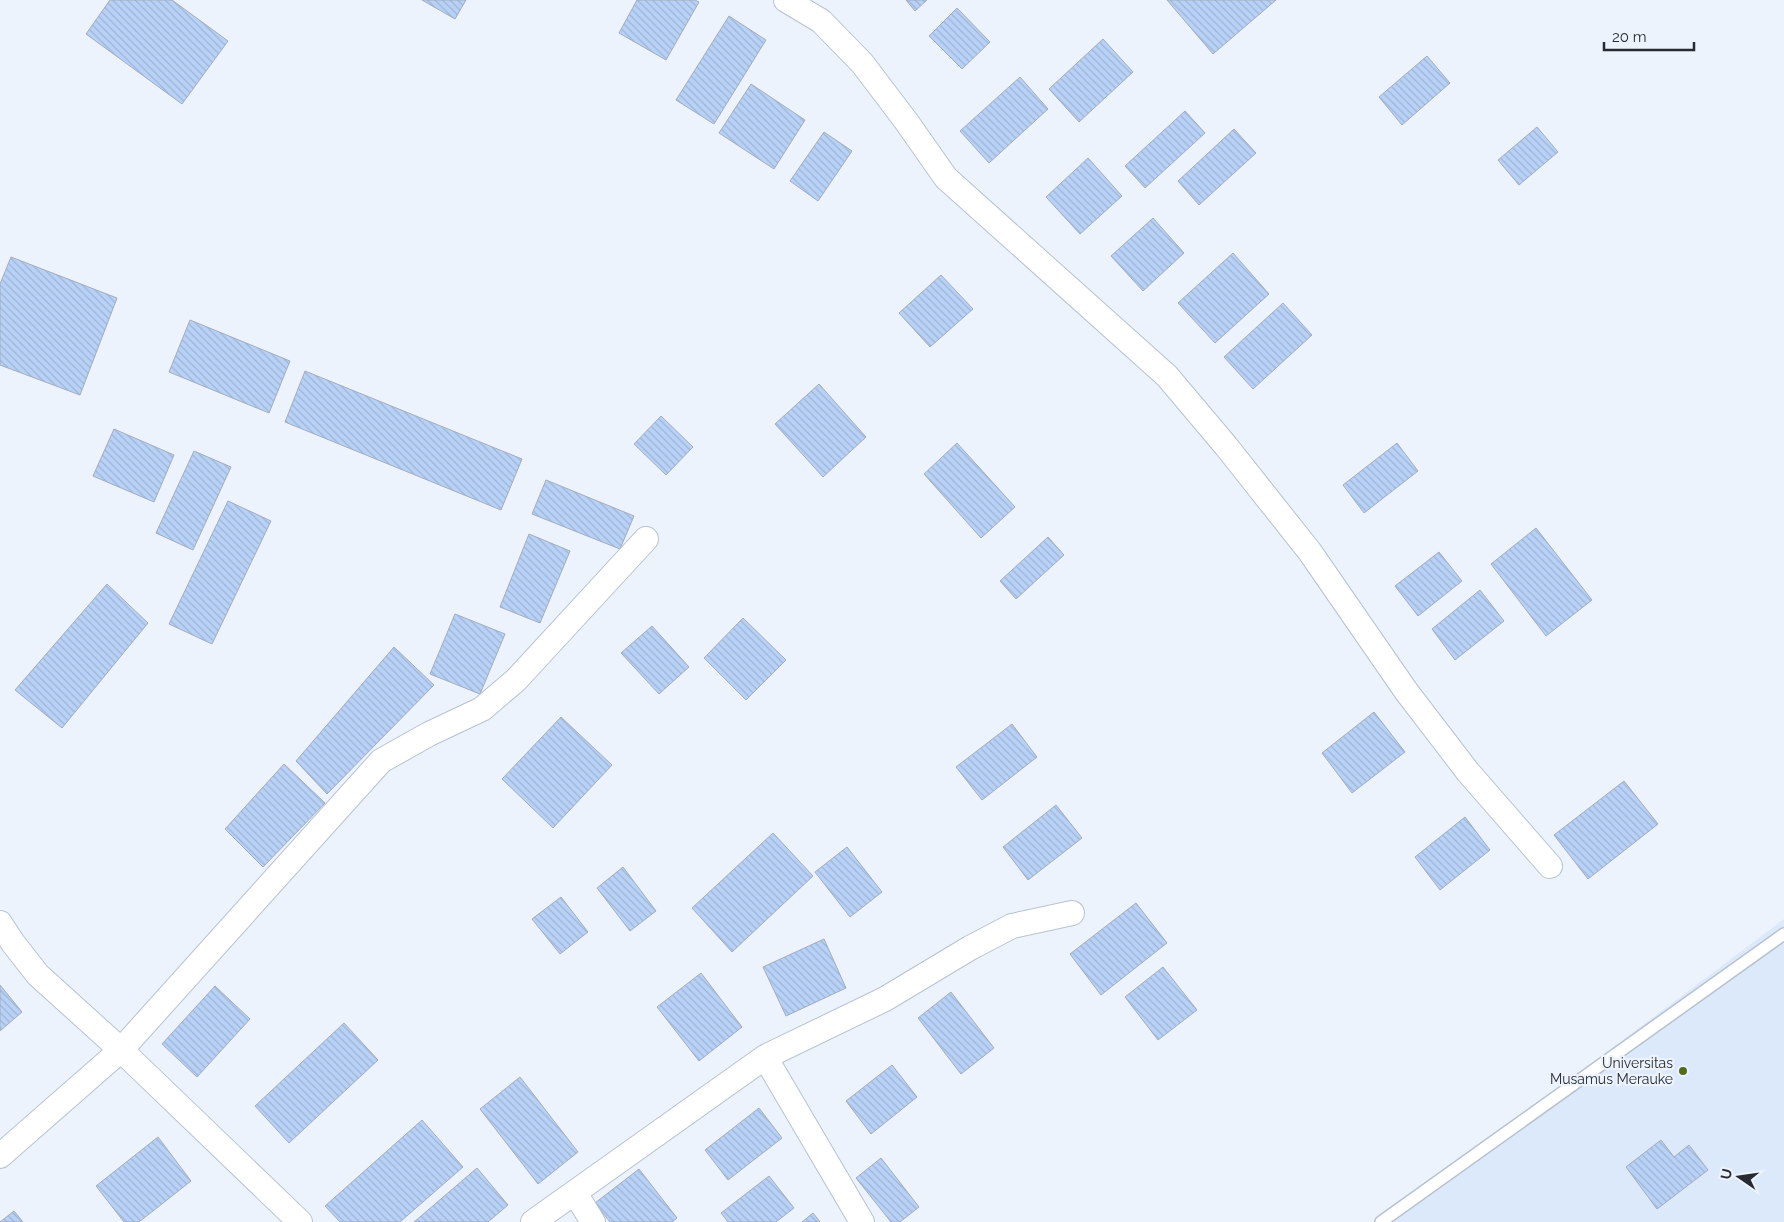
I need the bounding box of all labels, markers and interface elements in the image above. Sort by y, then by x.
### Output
scale bar [1604,20,1694,52]
text: 20 m [1612,28,1647,46]
place label: Universitas Musamus Merauke [1550,1055,1673,1087]
marker: Universitas Musamus Merauke [1677,1065,1689,1077]
north arrow [1714,1152,1764,1202]
text: U [1717,1167,1735,1181]

